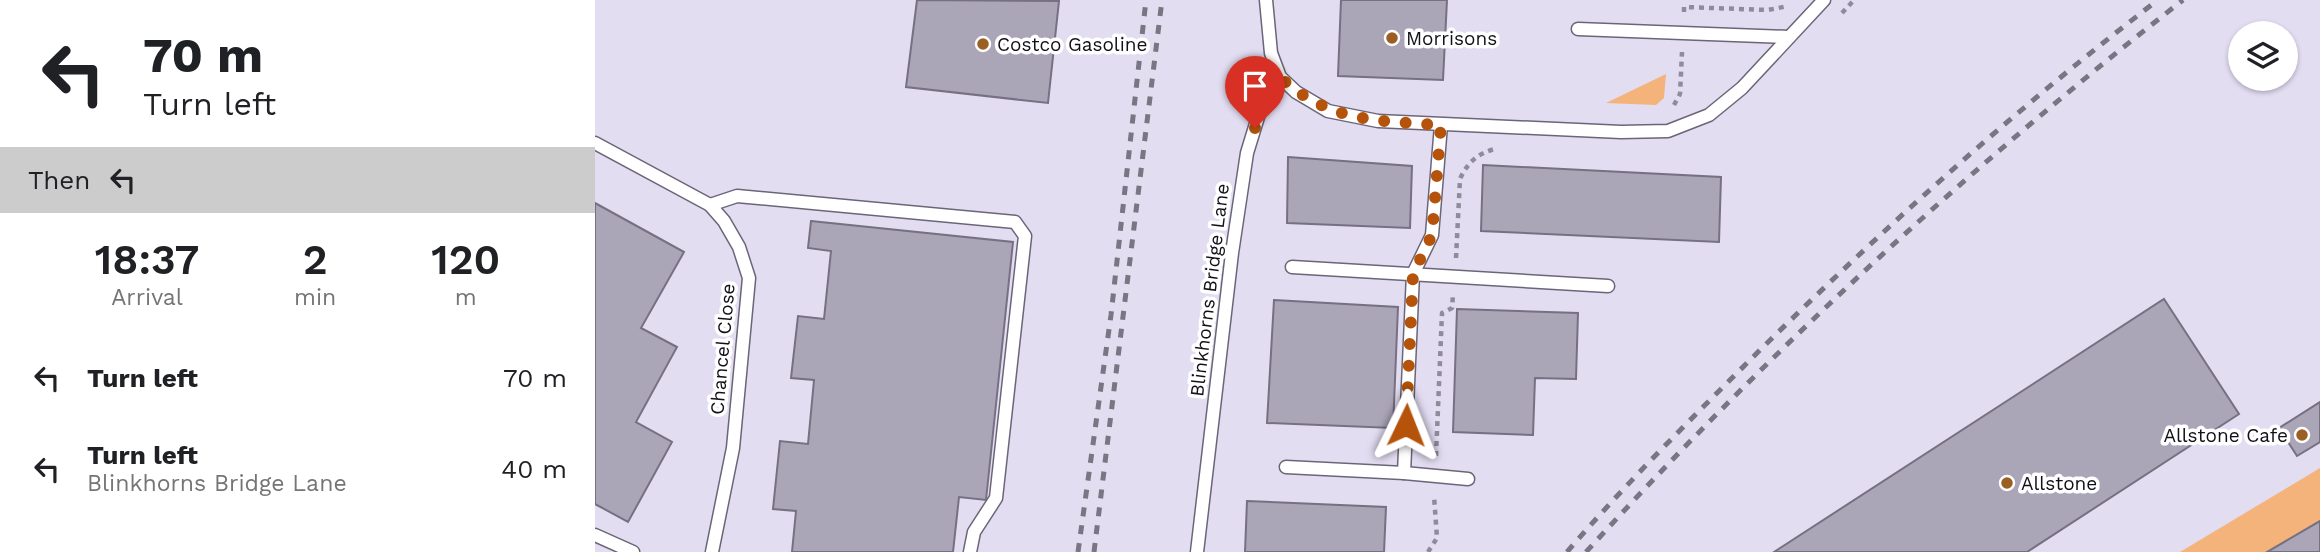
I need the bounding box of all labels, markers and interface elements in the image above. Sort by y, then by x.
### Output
map controls [2228,21,2298,91]
button: layers [2228,21,2298,91]
text: 70 m [143,26,263,84]
place label: Morrisons [1406,27,1497,50]
icon: left [28,28,119,119]
marker: Morrisons [1384,30,1400,46]
place label: Costco Gasoline [997,33,1147,56]
marker: Costco Gasoline [975,36,991,52]
pin [1225,56,1285,128]
icon: arrive [1236,67,1274,105]
text: Turn left [143,85,276,123]
icon: left [104,161,142,199]
text: Then [28,165,90,195]
street label: Blinkhorns Bridge Lane [1185,182,1234,398]
text: 18:37 [95,235,199,284]
text: 2 [303,235,328,284]
text: 120 [431,235,500,284]
street label: Chancel Close [705,282,740,416]
text: Arrival [111,284,183,311]
text: min [294,284,336,311]
text: m [455,284,477,311]
icon: left [28,359,66,397]
text: Turn left [87,363,198,393]
text: 70 m [503,363,567,393]
position arrow [1369,388,1443,462]
place label: Allstone Cafe [2163,424,2288,447]
marker: Allstone Cafe [2294,427,2310,443]
text: Turn left [87,440,198,470]
icon: left [28,450,66,488]
text: 40 m [501,454,567,484]
text: Blinkhorns Bridge Lane [87,470,347,497]
place label: Allstone [2021,472,2097,495]
marker: Allstone [1999,475,2015,491]

